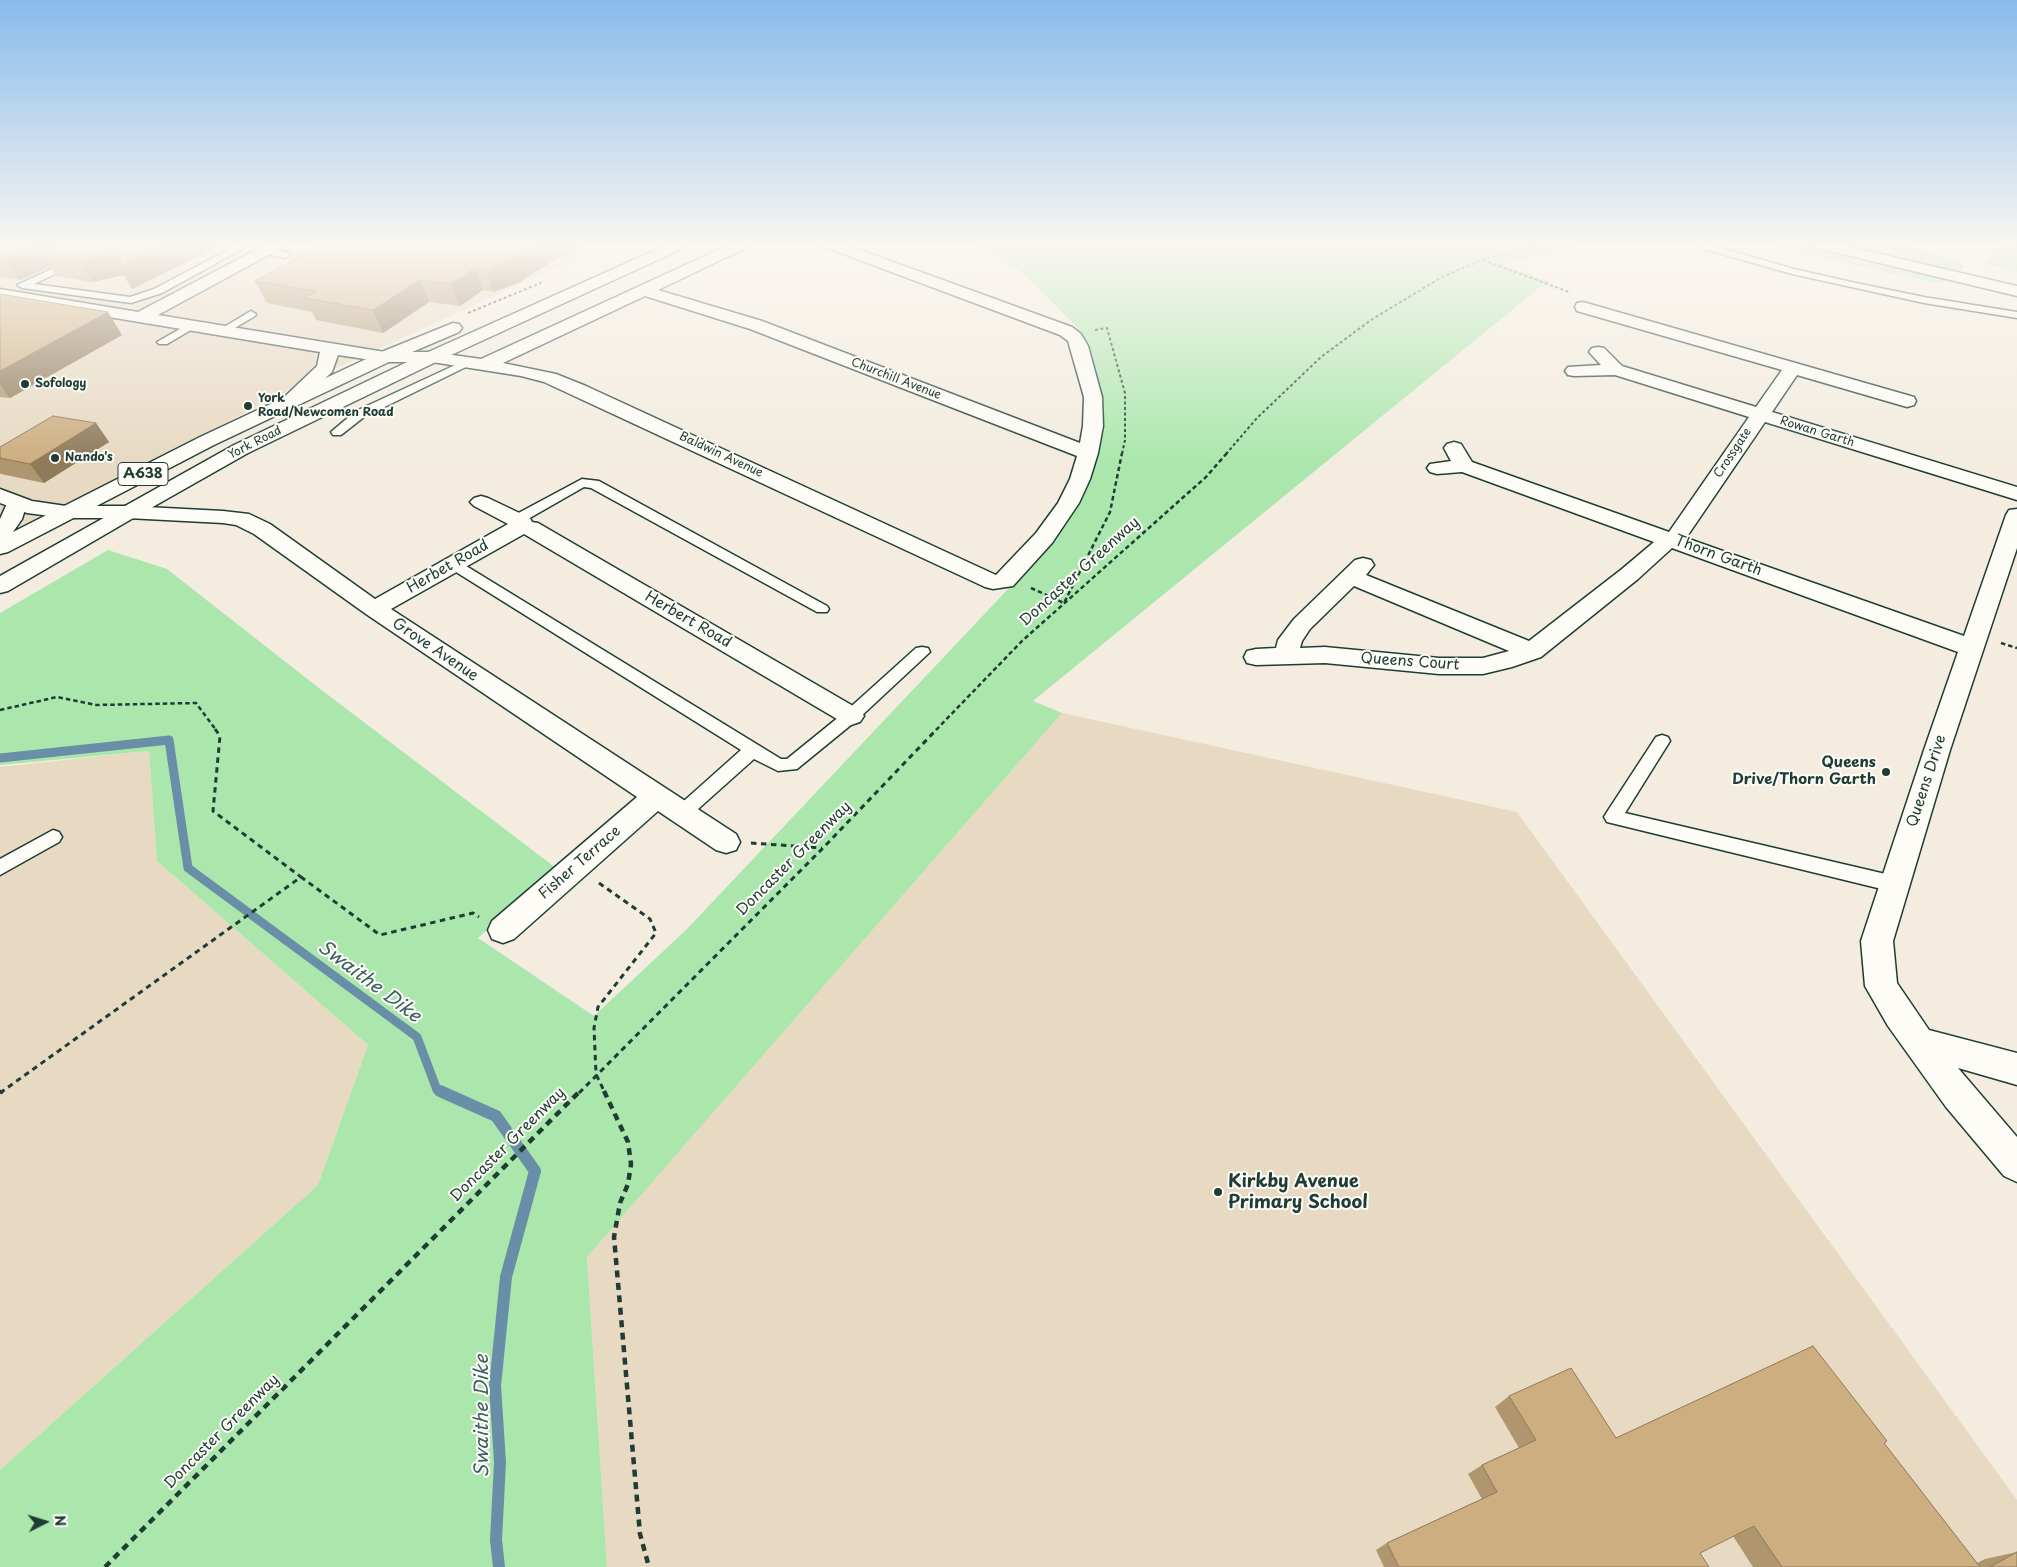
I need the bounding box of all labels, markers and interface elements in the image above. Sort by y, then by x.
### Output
street label: Churchill Avenue [849,355,943,403]
place label: Sofology [35,377,86,391]
marker: Sofology [19,378,31,390]
place label: York Road/Newcomen Road [258,392,394,420]
marker: York Road/Newcomen Road [242,400,254,412]
street label: Rowan Garth [1778,414,1856,450]
street label: York Road [226,423,284,463]
street label: Crossgate [1711,425,1755,481]
street label: Baldwin Avenue [677,429,765,481]
place label: Nando's [65,451,113,465]
marker: Nando's [49,452,61,464]
road number: A638 [118,462,168,486]
street label: Doncaster Greenway [1017,514,1143,630]
street label: Thorn Garth [1672,532,1764,580]
street label: Herbet Road [404,536,492,598]
street label: Herbert Road [642,588,734,652]
street label: Grove Avenue [389,615,481,685]
street label: Queens Court [1360,650,1460,674]
street label: Queens Drive [1904,733,1950,829]
place label: Queens Drive/Thorn Garth [1732,754,1876,789]
marker: Queens Drive/Thorn Garth [1880,766,1892,778]
street label: Doncaster Greenway [733,798,855,920]
street label: Fisher Terrace [535,822,625,904]
water label: Swaithe Dike [313,936,425,1028]
street label: Doncaster Greenway [447,1084,569,1206]
place label: Kirkby Avenue Primary School [1228,1171,1368,1214]
marker: Kirkby Avenue Primary School [1212,1186,1224,1198]
water label: Swaithe Dike [472,1355,494,1477]
street label: Doncaster Greenway [161,1371,283,1493]
north arrow [20,1497,70,1547]
text: N [49,1514,71,1527]

